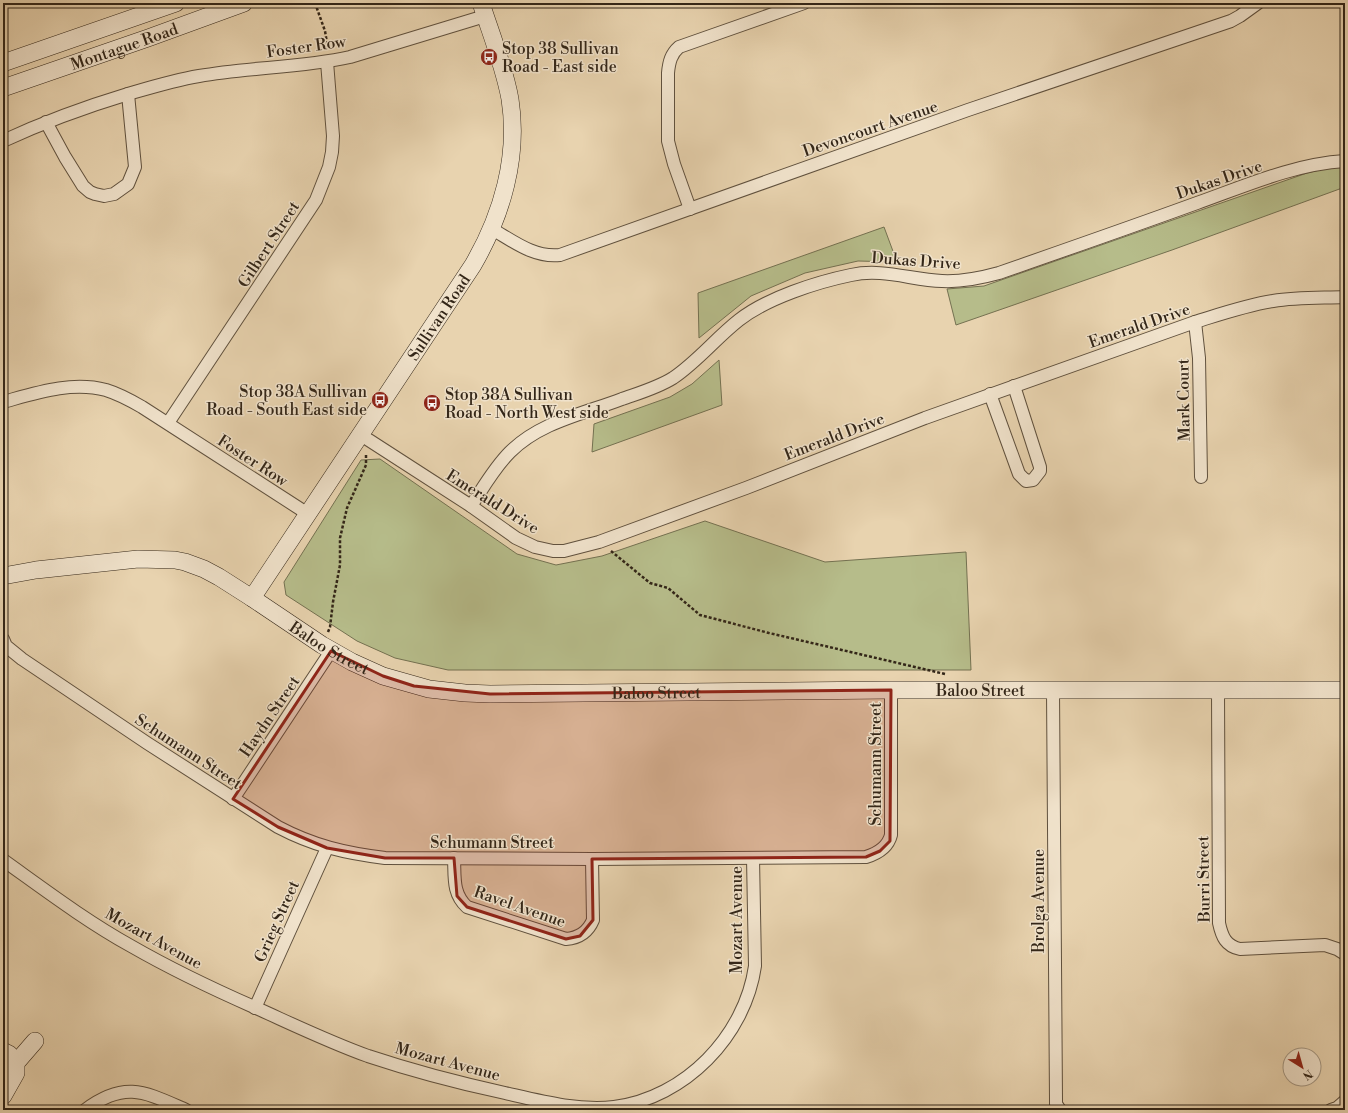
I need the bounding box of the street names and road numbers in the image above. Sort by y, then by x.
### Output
street label: Montague Road [68,19,181,75]
street label: Foster Row [265,31,348,62]
street label: Devoncourt Avenue [800,96,941,161]
street label: Dukas Drive [1174,156,1265,204]
street label: Gilbert Street [234,197,304,291]
street label: Dukas Drive [871,248,961,274]
street label: Sullivan Road [403,271,475,365]
street label: Emerald Drive [1086,299,1193,353]
street label: Mark Court [1173,358,1195,442]
street label: Emerald Drive [781,409,887,465]
street label: Foster Row [213,431,292,492]
street label: Emerald Drive [442,465,543,538]
street label: Baloo Street [285,617,372,680]
street label: Haydn Street [235,672,304,761]
street label: Baloo Street [935,681,1025,701]
street label: Baloo Street [611,683,701,704]
street label: Schumann Street [866,702,886,826]
street label: Schumann Street [131,710,246,794]
street label: Schumann Street [430,833,554,853]
street label: Burri Street [1193,835,1215,924]
street label: Brolga Avenue [1029,849,1049,954]
street label: Mozart Avenue [727,866,747,974]
street label: Grieg Street [250,877,304,965]
street label: Ravel Avenue [471,882,568,932]
street label: Mozart Avenue [101,904,206,974]
street label: Mozart Avenue [393,1038,502,1086]

